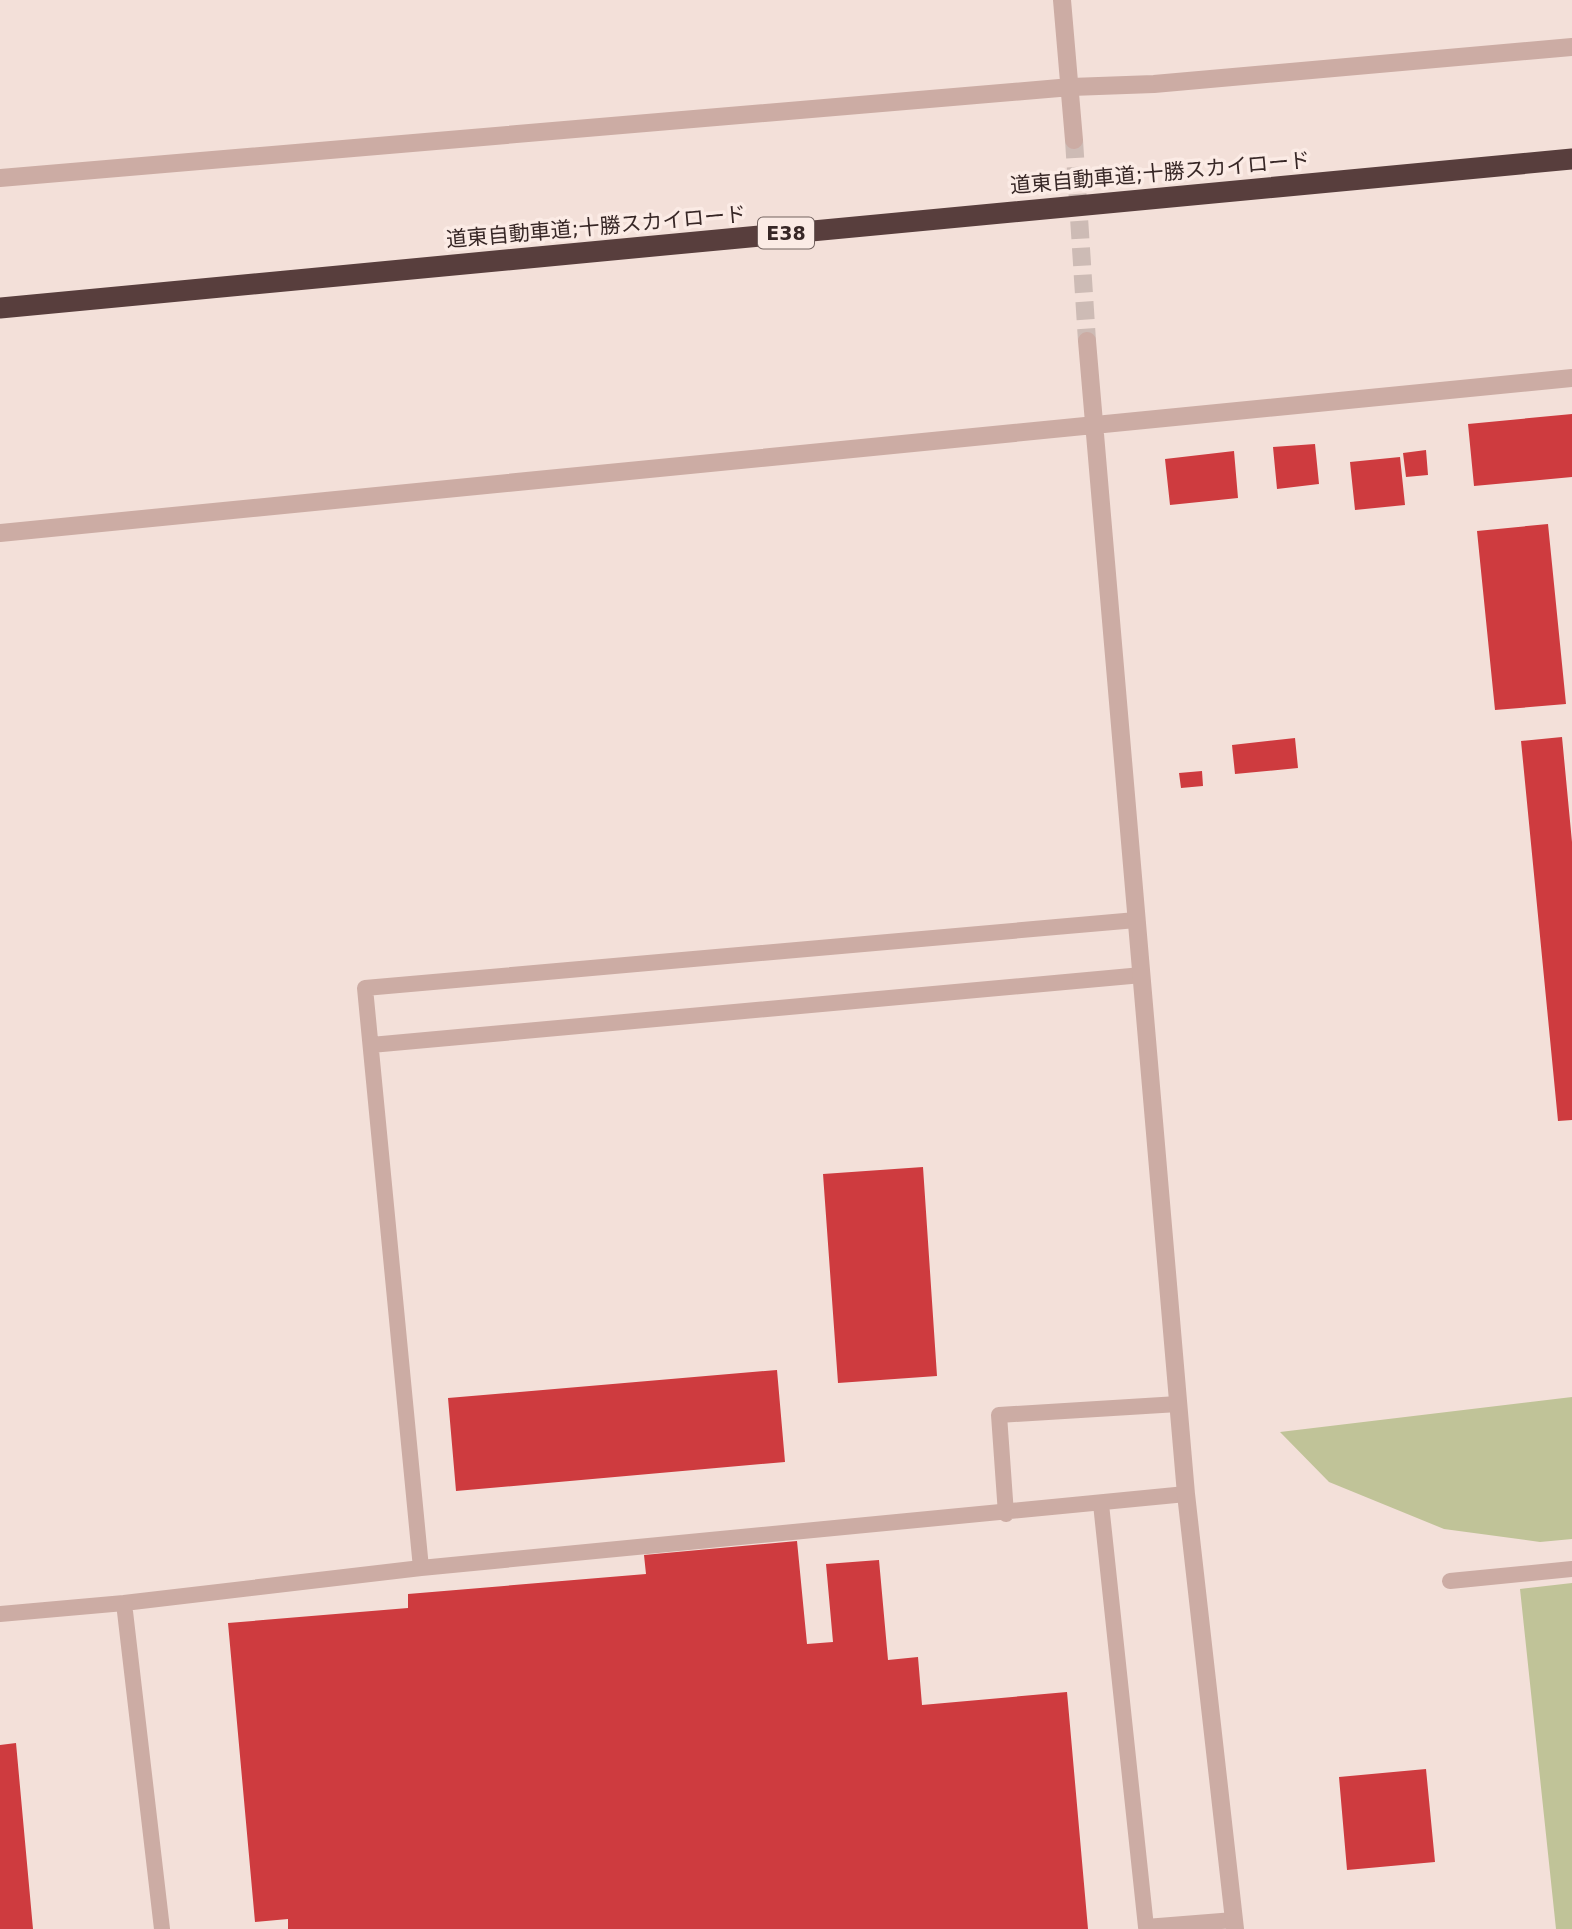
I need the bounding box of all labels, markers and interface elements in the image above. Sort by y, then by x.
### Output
street label: 道東自動車道;十勝スカイロード [1009,148,1311,198]
street label: 道東自動車道;十勝スカイロード [445,202,747,252]
road number: E38 [758,218,814,248]

